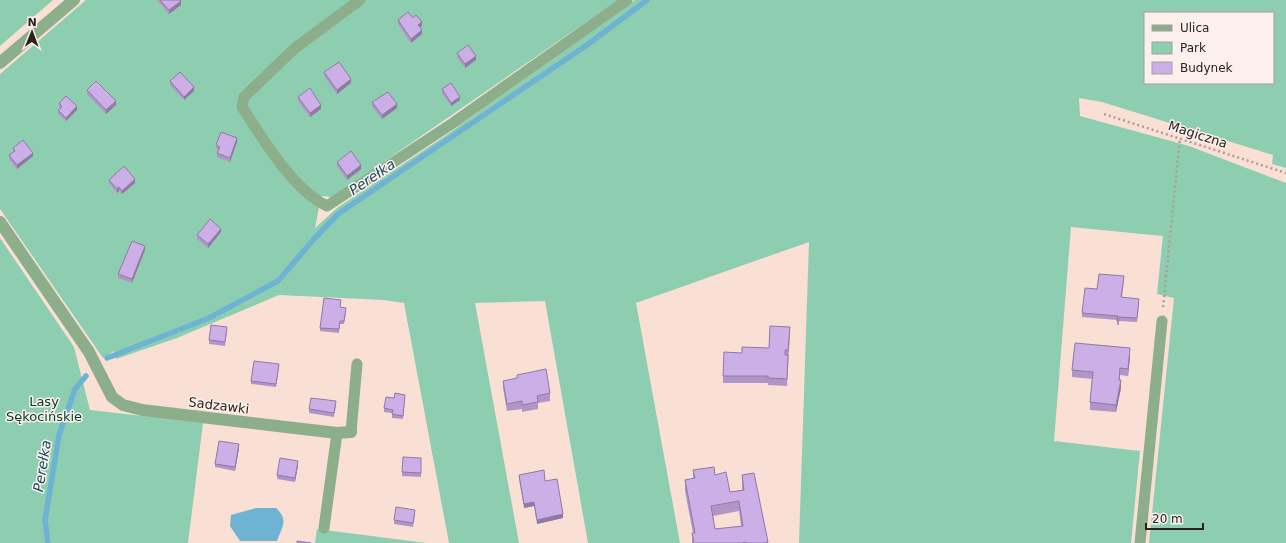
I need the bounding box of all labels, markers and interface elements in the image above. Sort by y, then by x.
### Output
north arrow [12,12,52,52]
legend [1144,12,1274,84]
text: N [27,16,37,29]
text: Ulica [1180,21,1209,35]
text: Park [1180,41,1206,55]
text: Budynek [1180,61,1233,75]
street label: Magiczna [1166,118,1229,151]
water label: Perełka [346,156,398,198]
park label: Lasy Sękocińskie [6,394,82,424]
street label: Sadzawki [188,394,250,417]
water label: Perełka [30,439,54,493]
scale bar [1146,505,1203,531]
text: 20 m [1152,512,1183,526]

